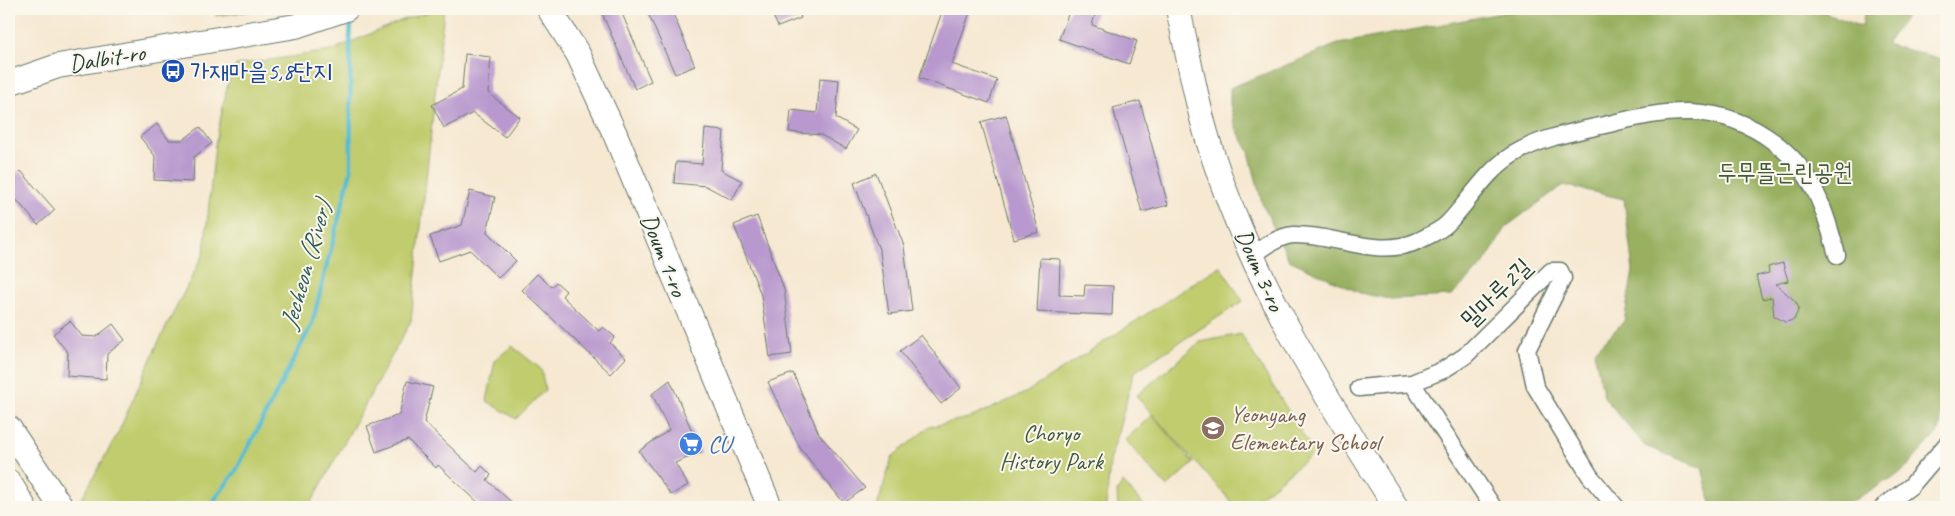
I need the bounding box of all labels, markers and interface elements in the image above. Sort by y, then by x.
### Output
street label: Dalbit-ro [67,37,148,79]
place label: 가재마을5,8단지 [190,56,332,86]
bus stop icon: 가재마을5,8단지 [160,58,186,84]
park label: 두무뜰근린공원 [1717,157,1853,187]
water label: Jecheon (River) [272,193,341,334]
street label: Doum 1-ro [634,209,695,302]
street label: Doum 3-ro [1229,224,1292,317]
street label: 밀마루2길 [1454,252,1538,334]
place label: Yeonyang Elementary School [1230,399,1384,457]
school or university icon: Yeonyang Elementary School [1200,415,1226,441]
park label: Choryo History Park [1000,418,1105,476]
place label: CU [708,429,735,459]
supermarket icon: CU [678,431,704,457]

